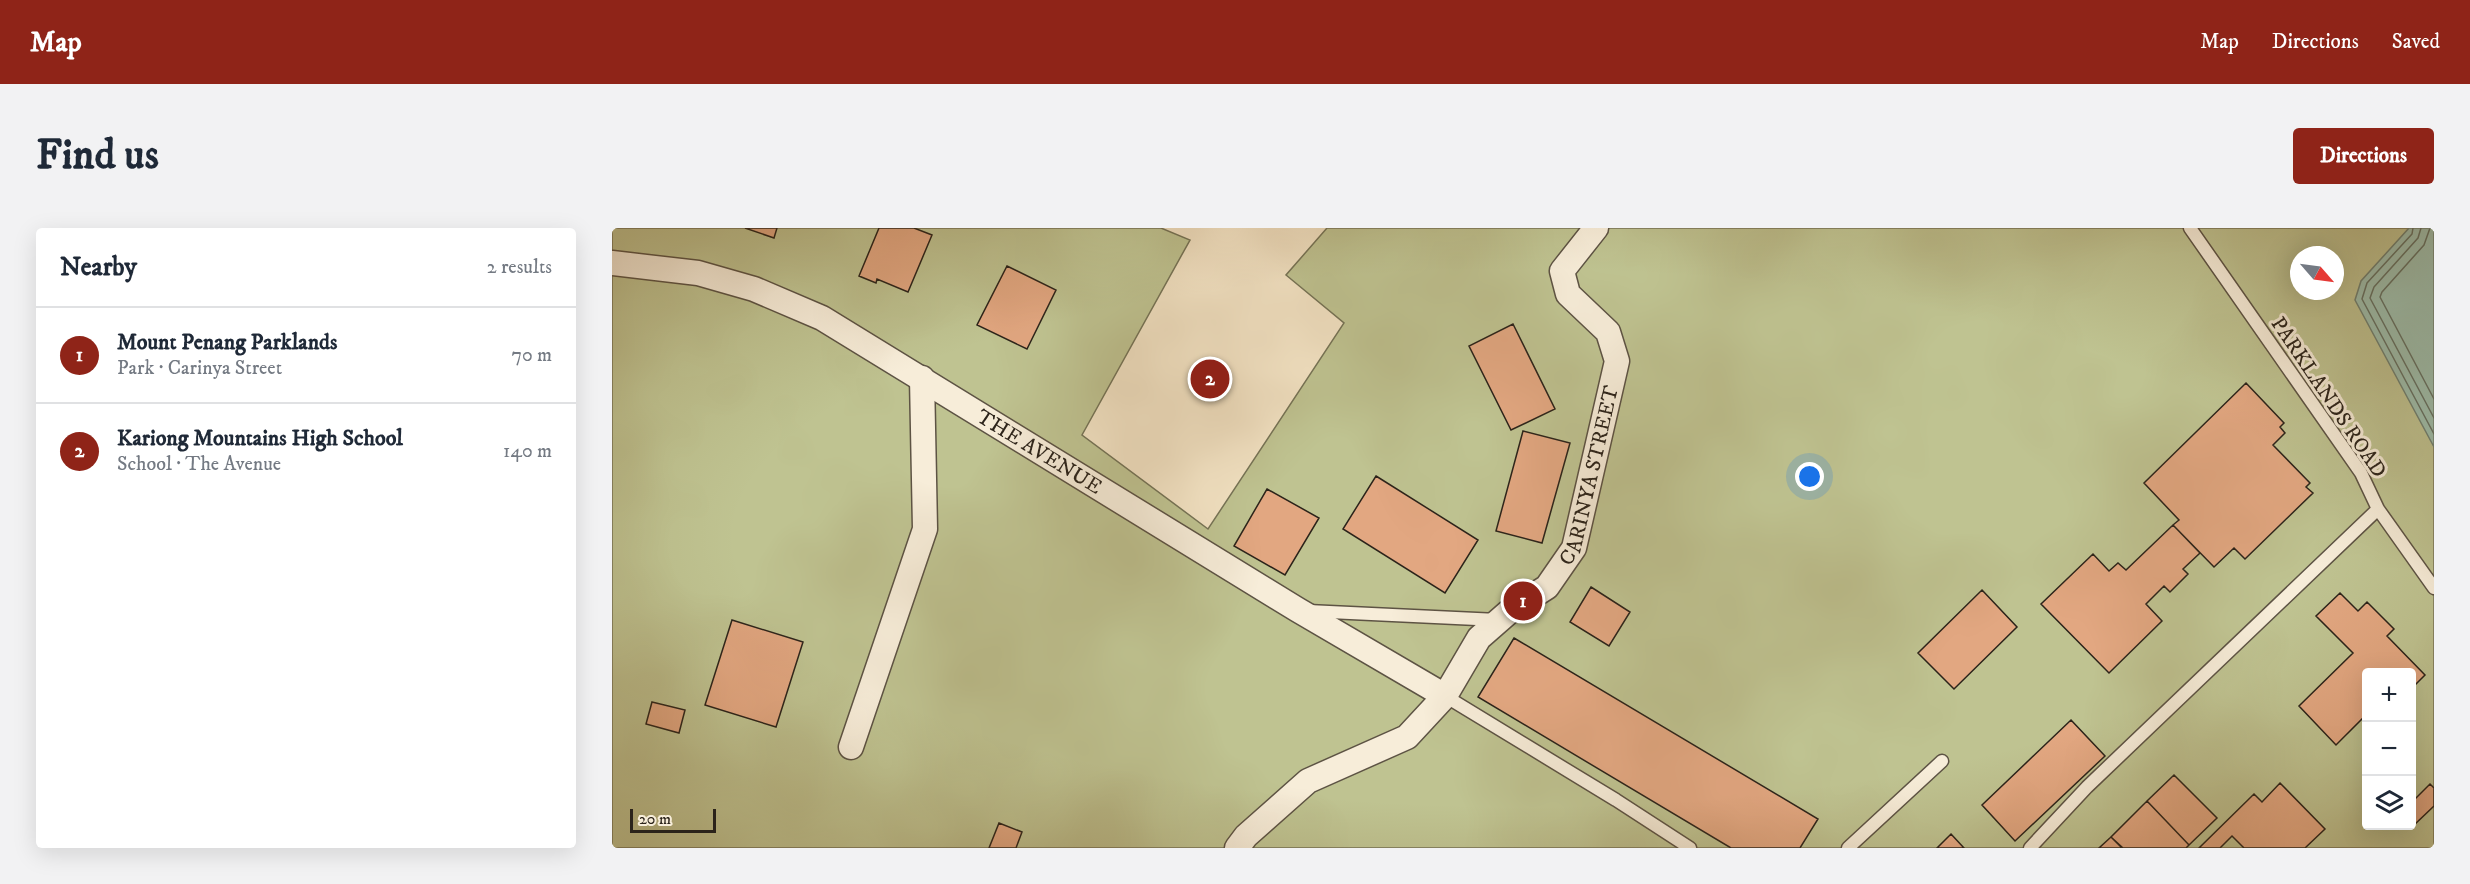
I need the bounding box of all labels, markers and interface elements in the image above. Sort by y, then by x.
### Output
text: Map [30,25,82,60]
text: Map [2200,29,2239,55]
text: Directions [2272,29,2359,55]
text: Saved [2392,29,2440,55]
button: Directions [2293,128,2434,184]
text: Find us [36,130,159,182]
north arrow [2290,246,2344,300]
text: Nearby [60,251,137,284]
text: 2 results [487,255,552,280]
street label: PARKLANDS ROAD [2265,312,2392,483]
text: Mount Penang Parklands [117,329,337,356]
text: 1 [76,343,83,368]
text: 70 m [511,343,552,368]
text: Park · Carinya Street [117,356,282,381]
pin: 2 [1190,356,1230,402]
street label: CARINYA STREET [1554,383,1625,571]
street label: THE AVENUE [972,404,1107,501]
text: Kariong Mountains High School [117,425,403,452]
text: 2 [75,439,84,464]
text: 140 m [503,439,552,464]
text: School · The Avenue [117,452,281,477]
your location [1795,462,1824,491]
pin: 1 [1504,578,1542,623]
map controls [2362,668,2416,830]
button: + [2362,668,2416,722]
button: − [2362,722,2416,776]
button: layers [2362,776,2416,830]
scale bar [630,806,716,834]
text: 20 m [639,809,671,829]

